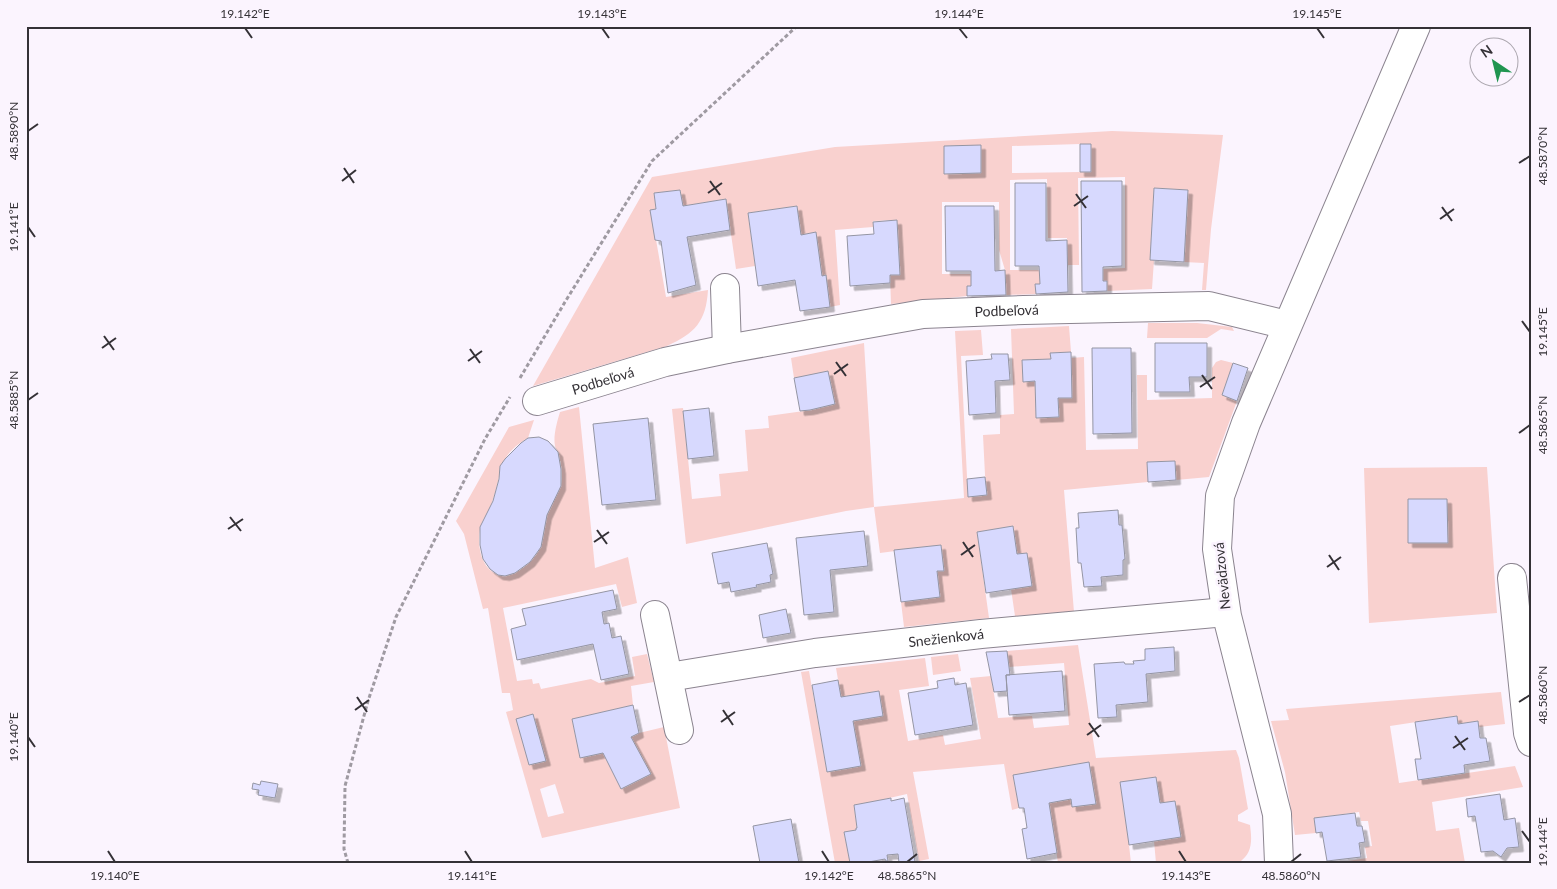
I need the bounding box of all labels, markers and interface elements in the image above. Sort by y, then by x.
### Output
text: 19.142°E [220,6,270,21]
text: 19.143°E [577,6,627,21]
text: 19.144°E [934,6,984,21]
text: 19.145°E [1292,6,1342,21]
north arrow [1470,38,1520,88]
text: N [1477,41,1496,61]
text: 48.5890°N [6,102,21,160]
text: 48.5870°N [1535,127,1550,185]
text: 19.141°E [6,202,21,252]
street label: Podbeľová [974,301,1039,320]
text: 19.145°E [1535,307,1550,357]
street label: Podbeľová [570,363,636,398]
text: 48.5885°N [6,371,21,429]
text: 48.5865°N [1535,396,1550,454]
street label: Nevädzová [1210,542,1233,611]
street label: Snežienková [907,625,985,650]
text: 48.5860°N [1535,666,1550,724]
text: 19.140°E [6,712,21,762]
text: 19.144°E [1535,817,1550,867]
text: 19.140°E [90,868,140,883]
text: 19.141°E [447,868,497,883]
text: 19.142°E [804,868,854,883]
text: 48.5865°N [878,868,936,883]
text: 19.143°E [1161,868,1211,883]
text: 48.5860°N [1262,868,1320,883]

